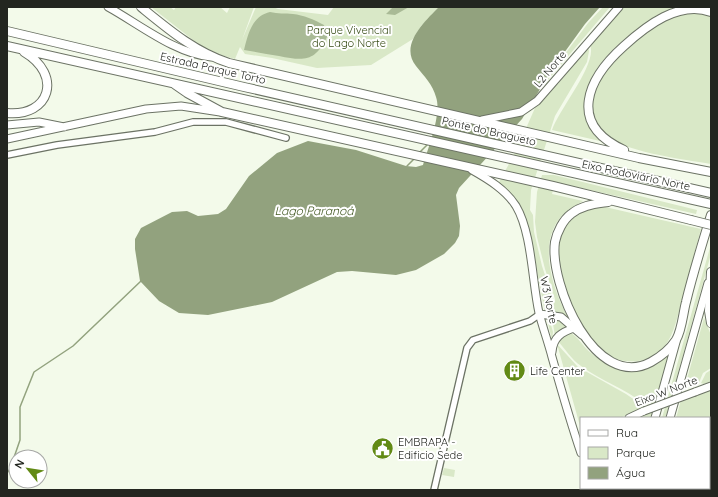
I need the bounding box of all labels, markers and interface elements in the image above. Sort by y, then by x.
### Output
park label: Parque Vivencial do Lago Norte [307,23,391,50]
street label: L2 Norte [531,48,569,90]
street label: Estrada Parque Torto [159,49,268,87]
street label: Ponte do Bragueto [441,113,538,149]
street label: Eixo Rodoviário Norte [580,157,692,193]
water label: Lago Paranoá [275,203,354,218]
street label: W3 Norte [537,275,561,325]
building icon: Life Center [502,358,528,384]
place label: Life Center [530,364,586,378]
street label: Eixo W Norte [633,373,699,409]
legend [580,417,710,489]
text: Rua [616,425,638,440]
public building icon: EMBRAPA - Edificio Sede [369,435,395,461]
place label: EMBRAPA - Edificio Sede [398,435,463,462]
text: Parque [616,445,656,460]
north arrow [8,449,48,489]
text: N [11,457,27,471]
text: Água [616,465,645,480]

